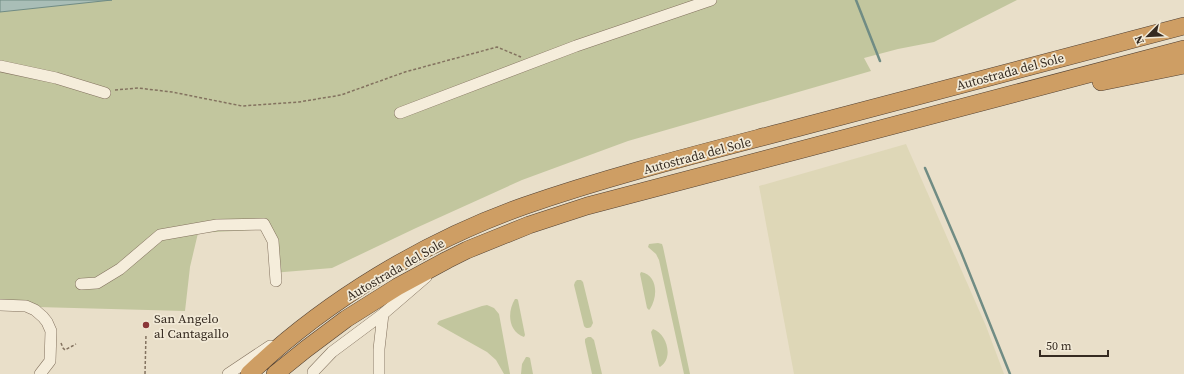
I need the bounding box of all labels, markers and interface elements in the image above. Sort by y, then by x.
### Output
north arrow [1128,16,1168,56]
text: N [1131,33,1148,47]
street label: Autostrada del Sole [954,49,1066,94]
street label: Autostrada del Sole [641,133,753,178]
street label: Autostrada del Sole [343,234,448,305]
place label: San Angelo al Cantagallo [154,310,229,342]
marker: San Angelo al Cantagallo [141,320,151,330]
scale bar [1040,332,1108,358]
text: 50 m [1046,338,1072,354]

